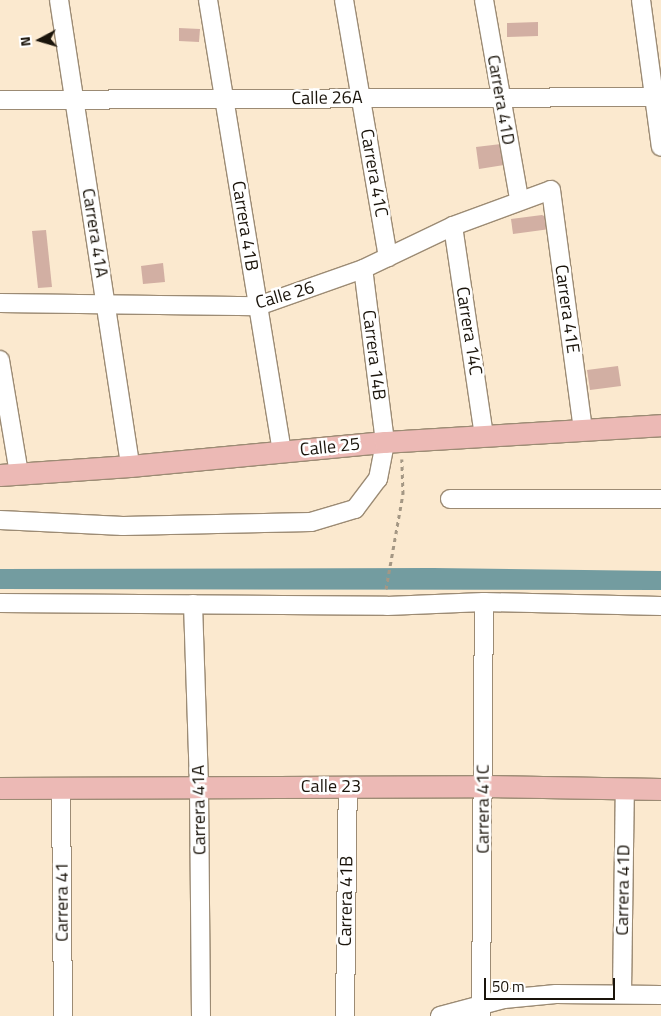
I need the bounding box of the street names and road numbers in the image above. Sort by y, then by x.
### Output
street label: Carrera 41D [482,53,520,147]
street label: Calle 26A [291,87,363,109]
street label: Carrera 41C [356,127,392,219]
street label: Carrera 41B [227,180,263,272]
street label: Carrera 41A [77,187,113,279]
street label: Carrera 41E [550,263,584,355]
street label: Calle 26 [253,276,317,314]
street label: Carrera 14C [451,285,487,377]
street label: Carrera 14B [358,309,390,401]
street label: Calle 25 [299,433,361,461]
street label: Carrera 41C [472,764,494,854]
street label: Carrera 41A [187,765,211,855]
street label: Calle 23 [301,775,361,797]
street label: Carrera 41D [611,844,635,936]
street label: Carrera 41B [334,856,358,946]
street label: Carrera 41 [51,862,73,942]

